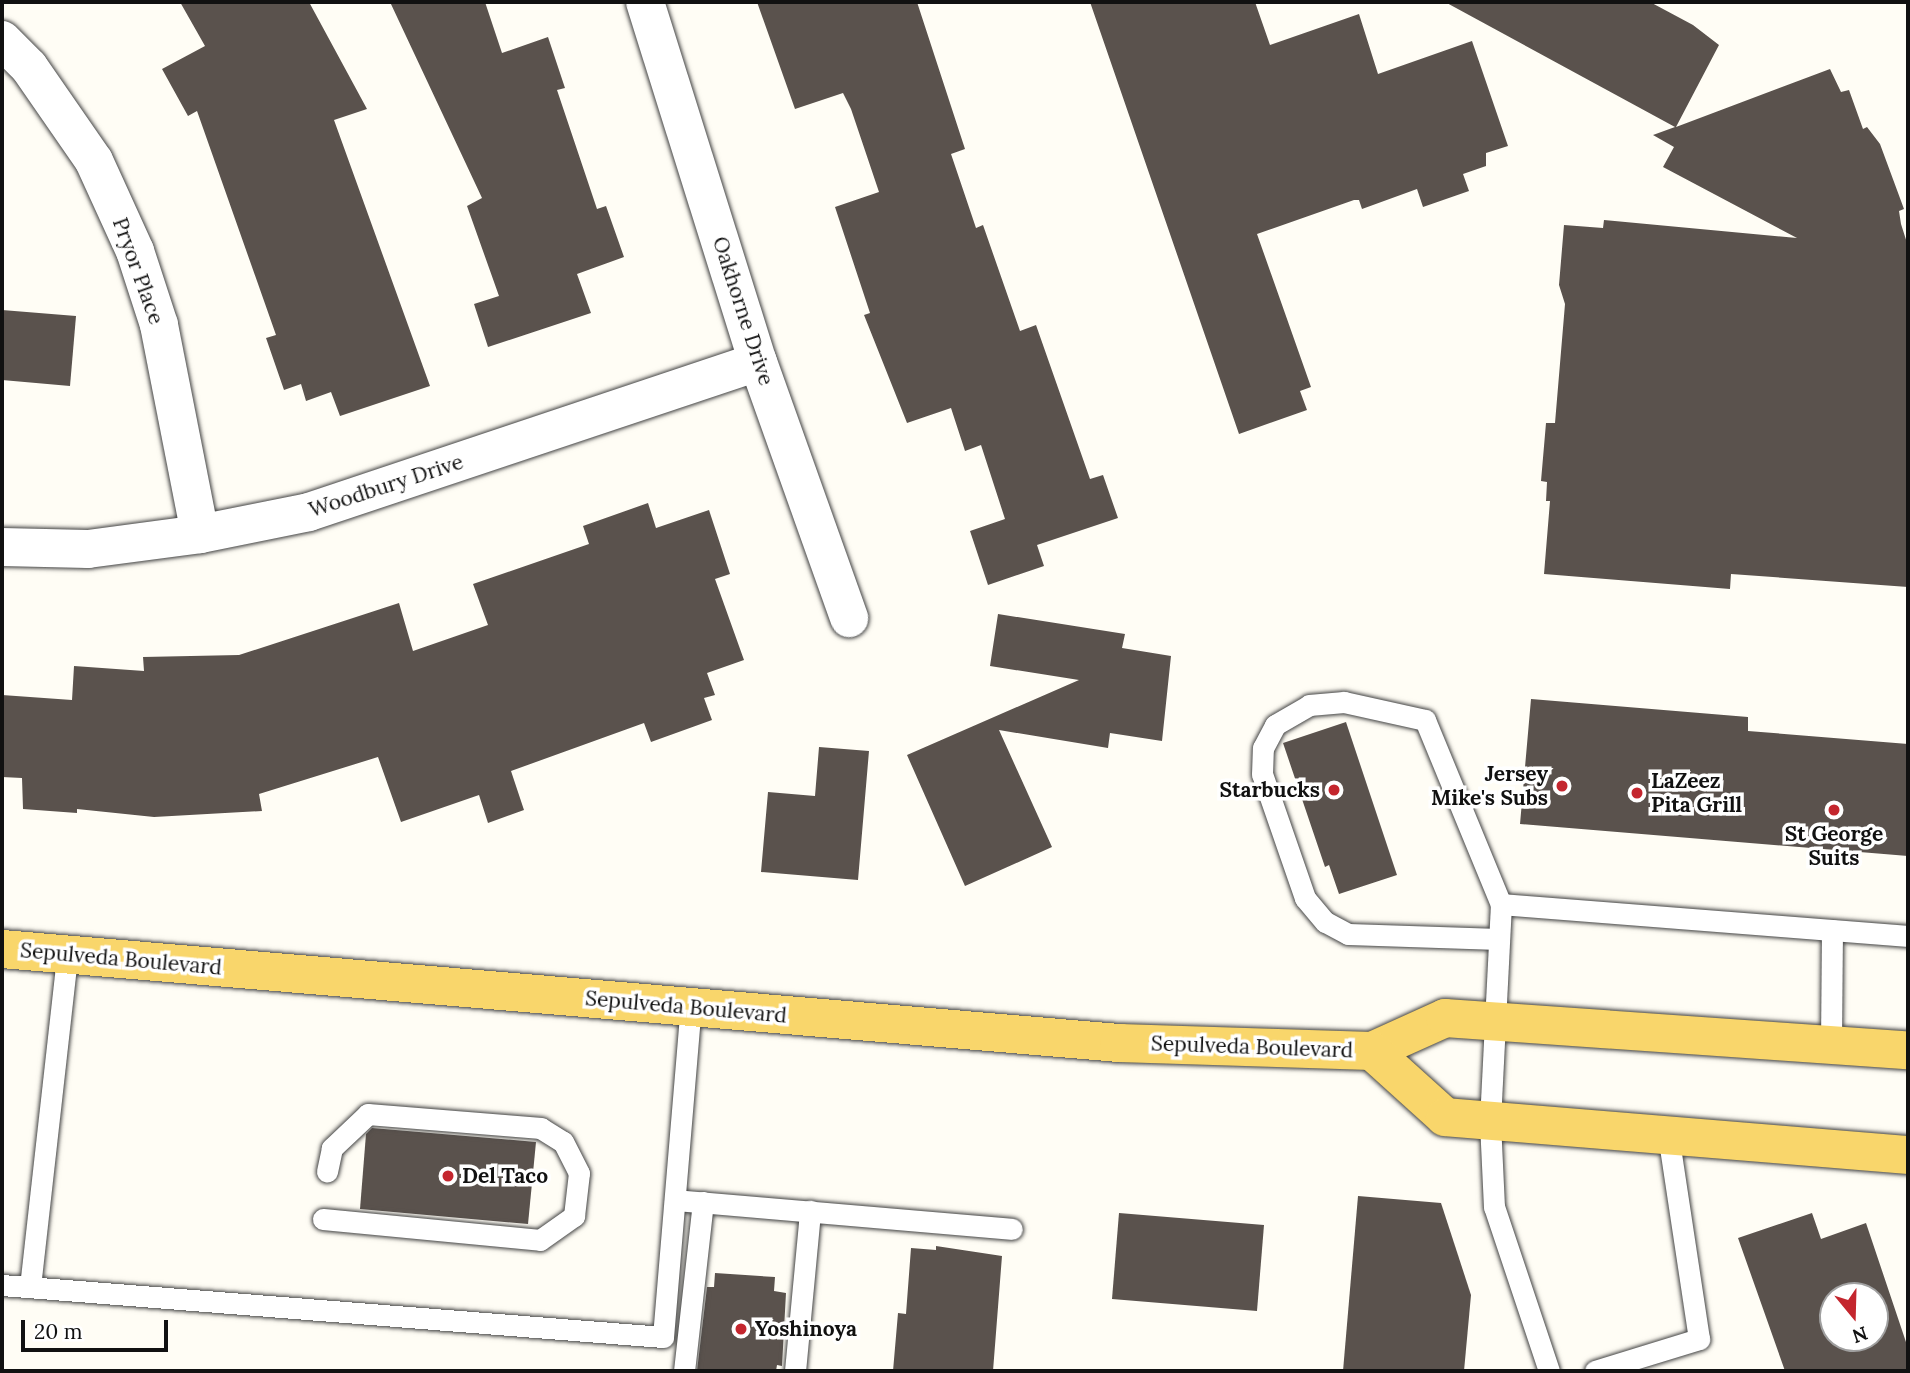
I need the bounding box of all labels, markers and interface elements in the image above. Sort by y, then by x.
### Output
street label: Pryor Place [107,214,169,328]
street label: Oakhorne Drive [707,233,779,389]
street label: Woodbury Drive [306,449,466,523]
place label: Jersey Mike's Subs [1431,761,1548,811]
place label: LaZeez Pita Grill [1651,768,1742,818]
place label: Starbucks [1219,777,1320,803]
marker: Jersey Mike's Subs [1554,778,1570,794]
marker: Starbucks [1326,782,1342,798]
marker: LaZeez Pita Grill [1629,785,1645,801]
marker: St George Suits [1826,802,1842,818]
place label: St George Suits [1785,821,1883,871]
street label: Sepulveda Boulevard [19,938,223,980]
street label: Sepulveda Boulevard [584,986,788,1028]
street label: Sepulveda Boulevard [1150,1031,1354,1063]
place label: Del Taco [462,1163,548,1189]
marker: Del Taco [440,1168,456,1184]
north arrow [1819,1282,1889,1352]
scale bar [24,1306,172,1350]
place label: Yoshinoya [755,1316,857,1342]
text: 20 m [34,1318,83,1345]
marker: Yoshinoya [733,1321,749,1337]
text: N [1849,1321,1871,1349]

